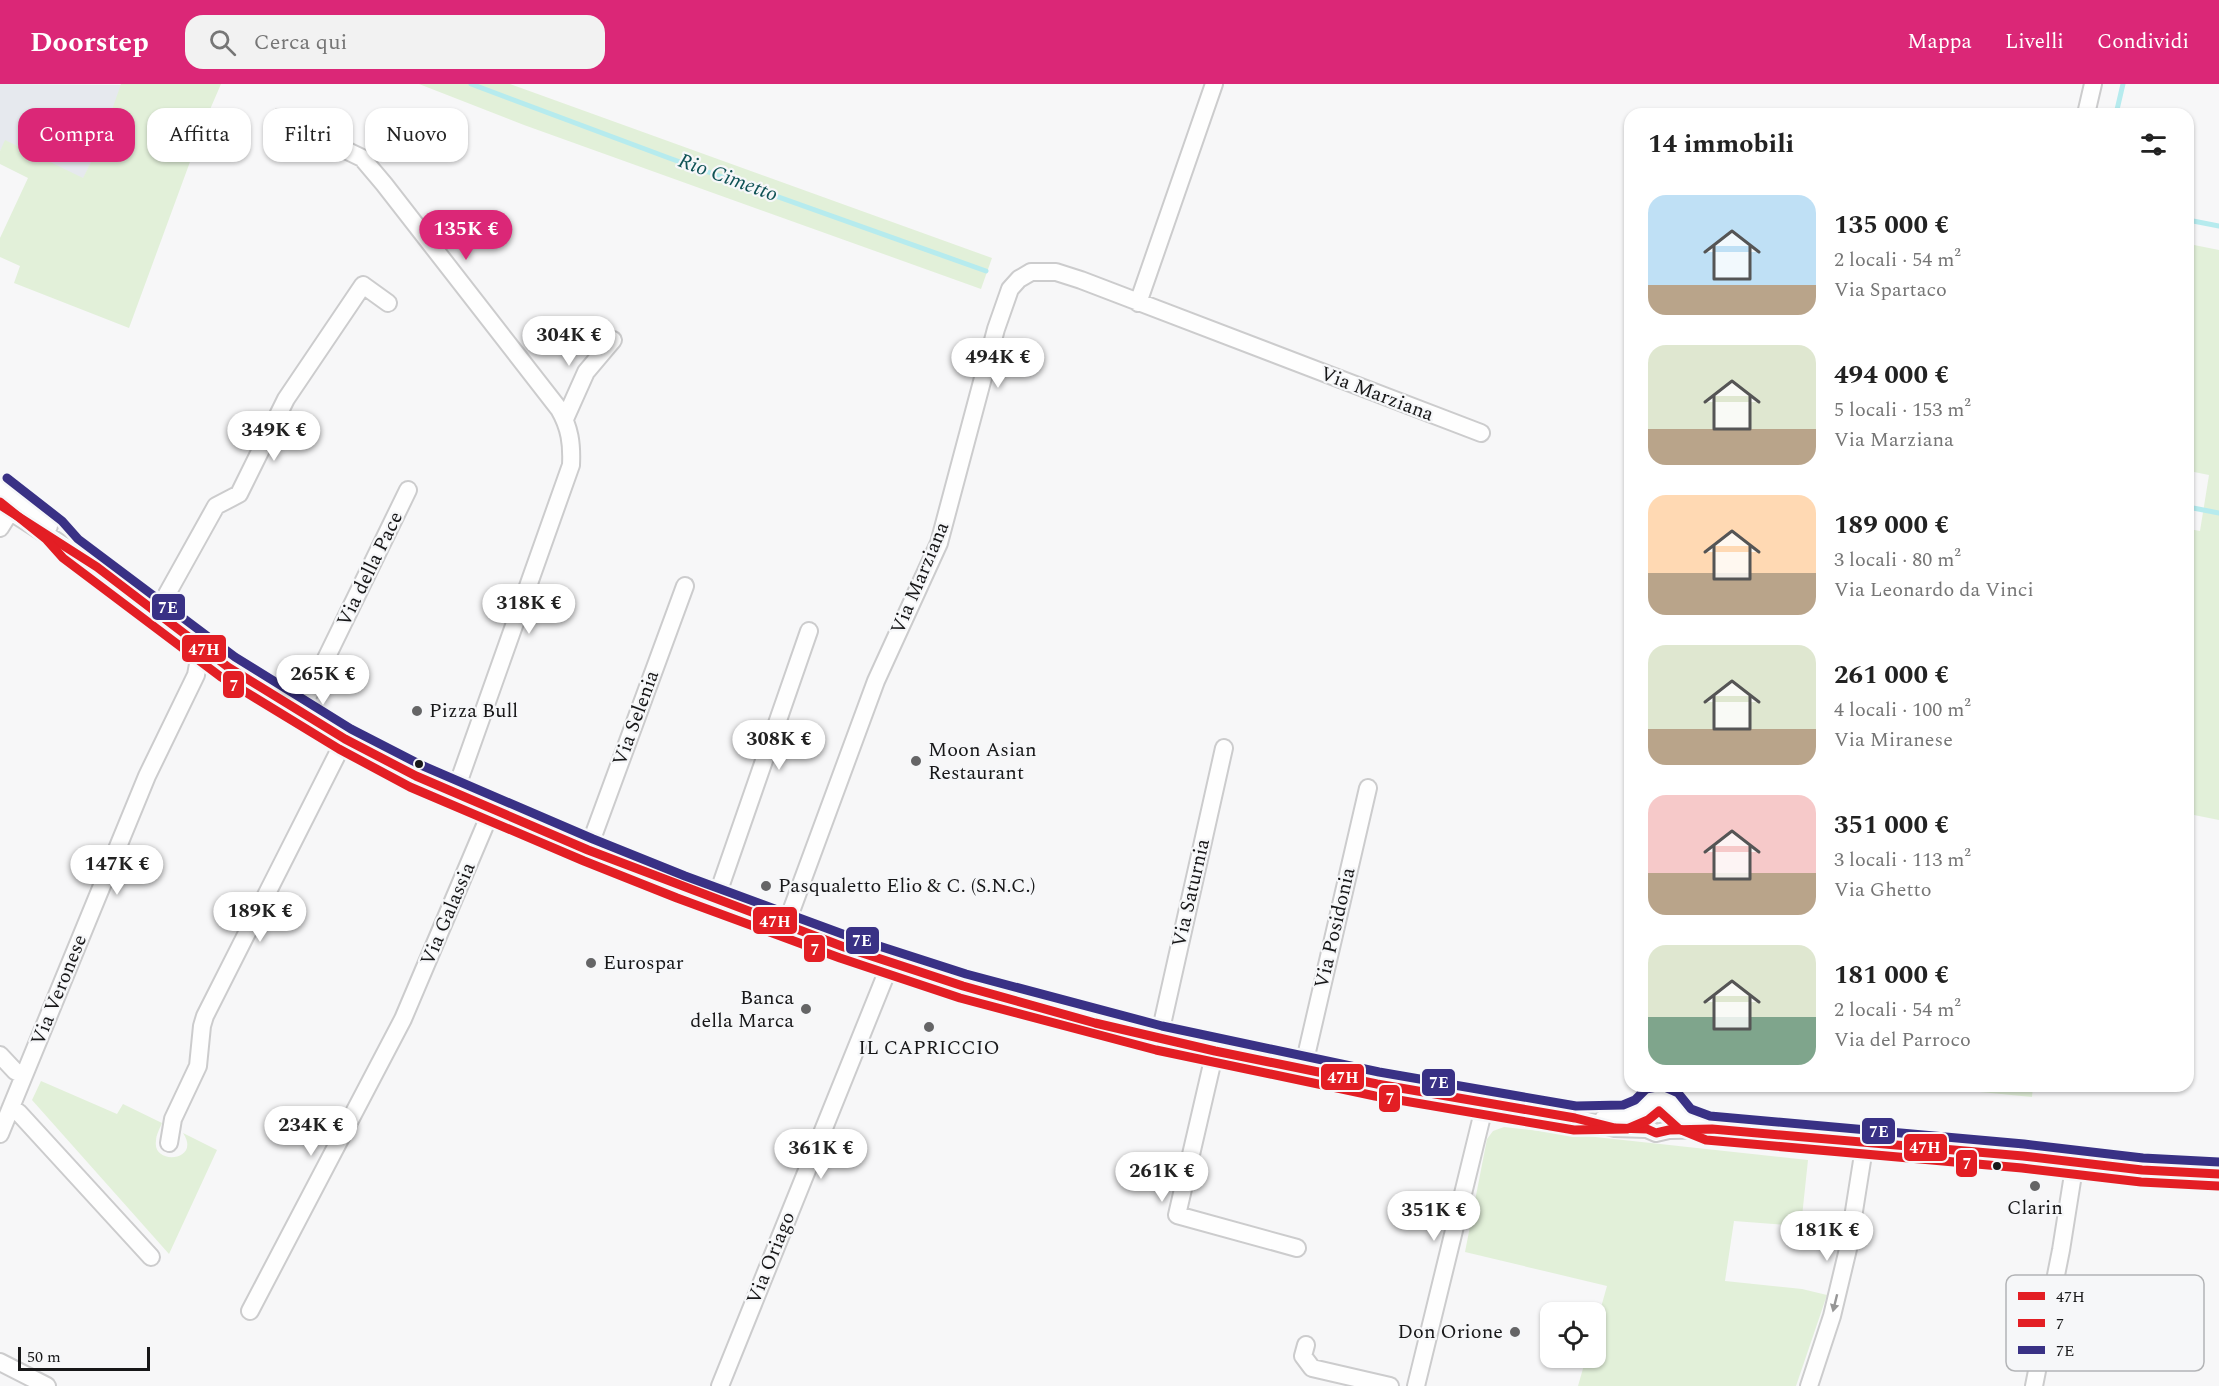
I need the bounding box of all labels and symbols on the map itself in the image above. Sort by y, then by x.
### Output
water label: Rio Cimetto [674,145,782,211]
pin: 135K € [417,210,515,261]
pin: 304K € [520,316,618,367]
pin: 494K € [949,338,1047,389]
street label: Via Marziana [1316,359,1438,430]
pin: 349K € [225,411,323,462]
street label: Via della Pace [329,506,411,632]
street label: Via Marziana [883,517,957,639]
pin: 318K € [480,584,578,635]
line badge: 7E [151,593,186,621]
text: 7E [158,596,178,620]
line badge: 47H [181,634,227,663]
text: 47H [188,638,220,662]
pin: 265K € [274,655,372,706]
street label: Via Selenia [605,666,667,770]
line badge: 7 [222,670,245,699]
text: 7 [230,674,239,698]
place label: Pizza Bull [429,696,518,726]
marker: Pizza Bull [410,704,424,718]
pin: 308K € [730,720,828,771]
place label: Moon Asian Restaurant [928,735,1037,788]
marker: Moon Asian Restaurant [909,754,923,768]
unlabelled marker [413,758,425,770]
street label: Via Saturnia [1164,836,1218,950]
pin: 147K € [68,845,166,896]
street label: Via Galassia [413,857,483,970]
street label: Via Posidonia [1306,864,1364,992]
place label: Pasqualetto Elio & C. (S.N.C.) [778,871,1035,901]
marker: Pasqualetto Elio & C. (S.N.C.) [759,879,773,893]
pin: 189K € [211,892,309,943]
line badge: 47H [752,906,798,935]
text: 47H [759,910,791,934]
line badge: 7E [845,926,880,955]
text: 7E [852,929,872,953]
street label: Via Veronese [23,930,95,1050]
line badge: 7 [803,934,826,963]
text: 7 [811,938,820,962]
place label: Eurospar [603,948,684,978]
marker: Eurospar [584,956,598,970]
place label: Banca della Marca [690,983,794,1036]
marker: Banca della Marca [799,1002,813,1016]
marker: IL CAPRICCIO [922,1020,936,1034]
place label: IL CAPRICCIO [858,1033,1000,1063]
line badge: 47H [1320,1063,1365,1091]
text: 47H [1327,1066,1359,1090]
line badge: 7E [1421,1068,1456,1097]
text: 7E [1429,1071,1449,1095]
line badge: 7 [1378,1084,1401,1113]
text: 7 [1386,1087,1395,1111]
pin: 234K € [262,1106,360,1157]
line badge: 7E [1861,1117,1896,1145]
text: 7E [1869,1120,1889,1144]
pin: 361K € [772,1129,870,1180]
line badge: 47H [1903,1133,1948,1162]
text: 47H [1909,1136,1941,1160]
line badge: 7 [1955,1149,1978,1178]
pin: 261K € [1113,1152,1211,1203]
text: 7 [1963,1152,1972,1176]
unlabelled marker [1991,1160,2003,1172]
marker: Clarin [2028,1179,2042,1193]
pin: 351K € [1385,1191,1483,1242]
place label: Clarin [2007,1193,2063,1223]
street label: Via Oriago [739,1207,803,1309]
pin: 181K € [1778,1211,1876,1262]
legend [2006,1275,2204,1371]
text: 47H [2056,1285,2085,1309]
one-way arrow [1830,1293,1840,1312]
text: 7 [2056,1312,2064,1336]
place label: Don Orione [1398,1317,1503,1347]
marker: Don Orione [1508,1325,1522,1339]
text: 7E [2056,1339,2074,1363]
scale bar [18,1344,150,1372]

